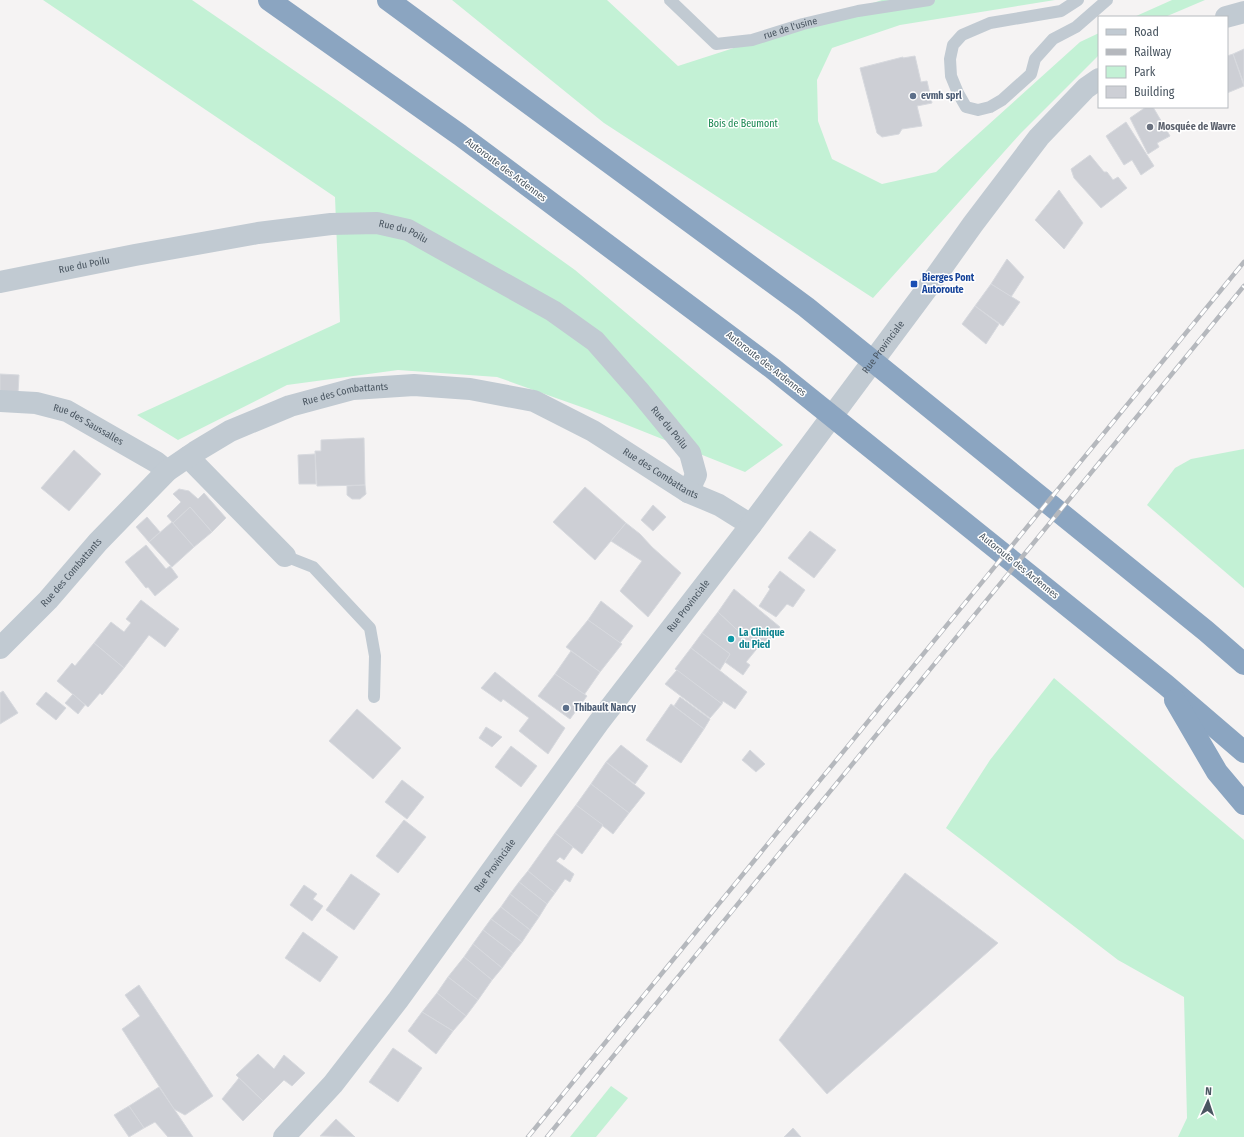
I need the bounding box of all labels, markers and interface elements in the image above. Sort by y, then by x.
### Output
street label: rue de l'usine [762,15,818,42]
legend [1098,16,1228,108]
text: Road [1134,25,1159,39]
text: Railway [1134,45,1172,59]
text: Park [1134,65,1156,79]
text: Building [1134,85,1175,99]
place label: evmh sprl [921,90,962,102]
marker: evmh sprl [908,91,918,101]
park label: Bois de Beumont [708,118,779,130]
place label: Mosquée de Wavre [1158,120,1236,133]
marker: Mosquée de Wavre [1145,122,1155,132]
street label: Autoroute des Ardennes [463,136,549,204]
street label: Rue du Poilu [378,218,430,246]
street label: Rue du Poilu [58,254,111,276]
place label: Bierges Pont Autoroute [921,272,975,296]
marker: Bierges Pont Autoroute [909,279,919,289]
street label: Rue Provinciale [860,318,907,376]
street label: Autoroute des Ardennes [724,329,808,399]
street label: Rue des Combattants [301,381,389,408]
street label: Rue des Saussalles [52,402,125,448]
street label: Rue du Poilu [648,404,690,452]
street label: Rue des Combattants [620,446,700,502]
street label: Autoroute des Ardennes [977,530,1061,602]
street label: Rue des Combattants [38,536,104,610]
street label: Rue Provinciale [665,577,713,635]
place label: La Clinique du Pied [739,627,785,651]
marker: La Clinique du Pied [726,634,736,644]
place label: Thibault Nancy [574,702,636,714]
marker: Thibault Nancy [561,703,571,713]
street label: Rue Provinciale [472,837,518,895]
north arrow [1188,1081,1228,1121]
text: N [1205,1085,1212,1098]

